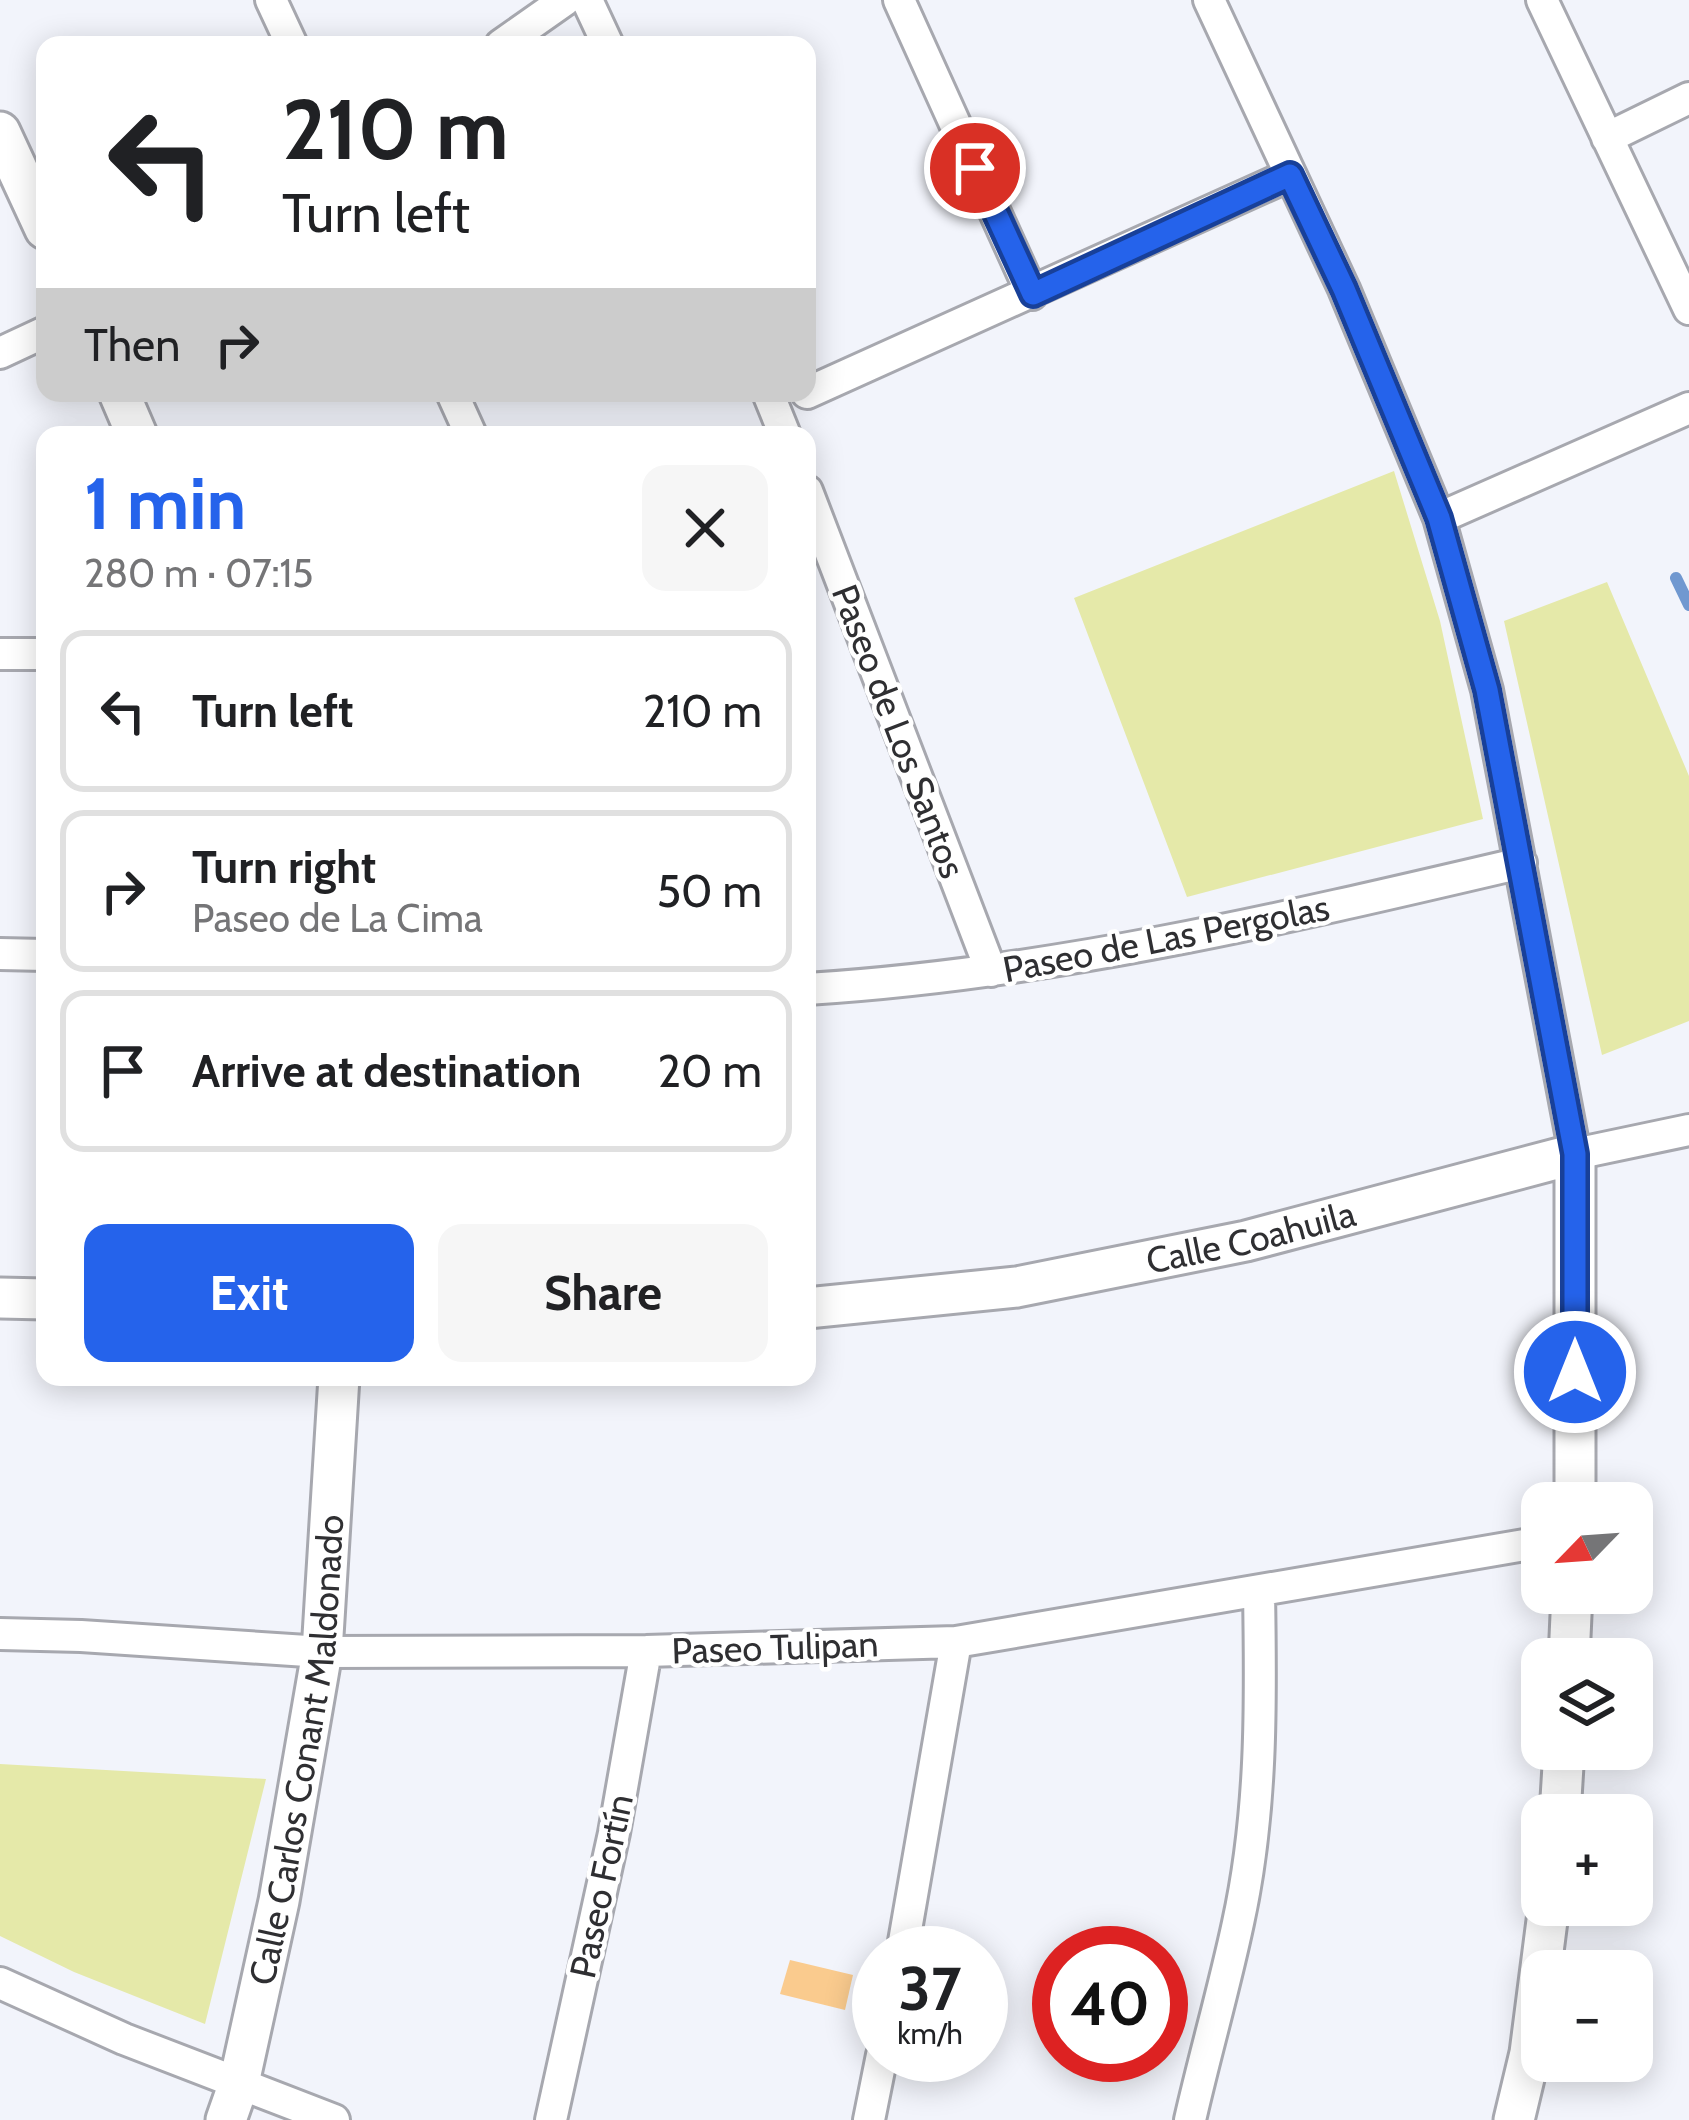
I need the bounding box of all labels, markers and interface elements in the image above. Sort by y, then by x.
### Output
text: 210 m [282,78,509,180]
icon: left [84,84,240,240]
pin [924,117,1026,219]
icon: arrive [942,135,1008,201]
text: Turn left [282,180,470,246]
icon: right [204,312,270,378]
text: Then [84,318,180,372]
text: 1 min [84,460,246,547]
button: close [642,465,768,591]
text: 280 m · 07:15 [84,549,313,597]
street label: Paseo de Los Santos [823,578,975,884]
icon: left [90,678,156,744]
text: Turn left [192,684,354,738]
text: 210 m [643,684,762,738]
text: Turn right [192,840,376,894]
icon: right [90,858,156,924]
text: 50 m [657,864,762,918]
street label: Paseo de Las Pergolas [999,885,1333,991]
text: Paseo de La Cima [192,894,483,942]
icon: arrive [90,1038,156,1104]
text: Arrive at destination [192,1044,581,1098]
text: 20 m [657,1044,762,1098]
street label: Calle Coahuila [1142,1191,1360,1283]
button: Exit [84,1224,414,1362]
button: Share [438,1224,768,1362]
position arrow [1512,1309,1638,1435]
north arrow [1521,1482,1653,1614]
map controls [1521,1482,1653,2082]
street label: Calle Carlos Conant Maldonado [239,1513,352,1989]
street label: Paseo Tulipan [671,1621,879,1673]
button: layers [1521,1638,1653,1770]
street label: Paseo Fortín [560,1790,642,1982]
button: + [1521,1794,1653,1926]
speed limit sign: 40 [1032,1926,1188,2082]
button: − [1521,1950,1653,2082]
text: 37 [899,1952,961,2025]
text: km/h [897,2015,963,2052]

